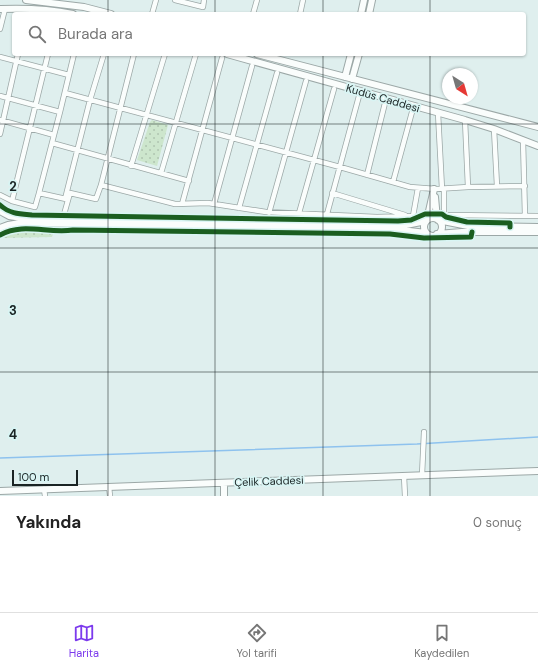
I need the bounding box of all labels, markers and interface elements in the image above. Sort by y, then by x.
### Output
search box [12,12,526,56]
icon: search [26,23,48,45]
text: Burada ara [58,24,133,44]
north arrow [442,68,478,104]
street label: Kudüs Caddesi [345,81,421,115]
text: 2 [9,178,17,195]
text: 3 [9,302,17,319]
text: 4 [9,426,17,443]
scale bar [12,468,78,487]
text: 100 m [18,470,49,484]
street label: Çelik Caddesi [234,473,304,489]
text: Yakında [16,511,81,533]
text: 0 sonuç [473,514,522,531]
tab: Harita [69,622,99,660]
tab: Yol tarifi [236,622,277,660]
tab: Kaydedilen [414,622,469,660]

